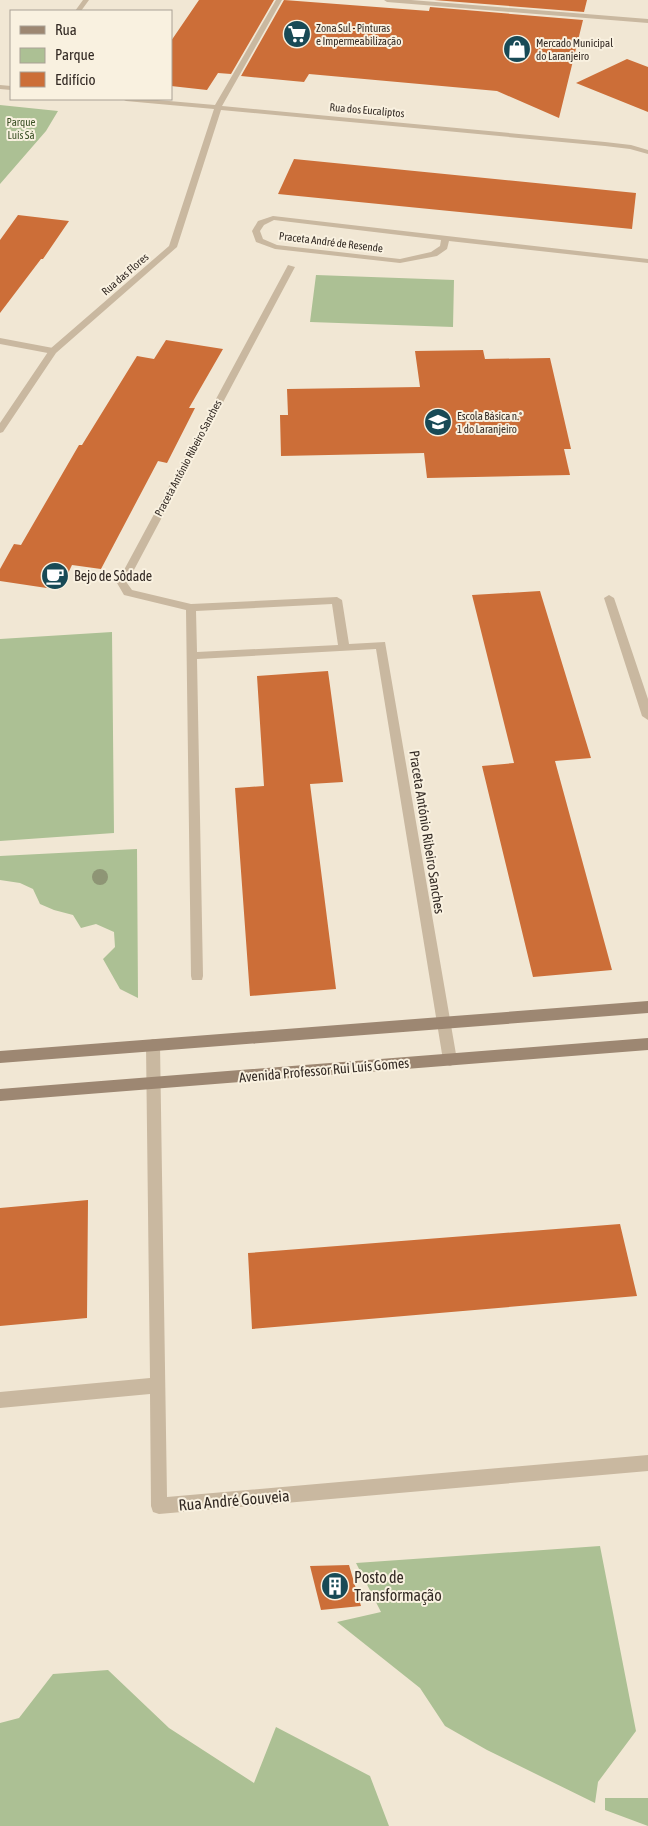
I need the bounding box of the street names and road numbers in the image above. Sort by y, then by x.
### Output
street label: Rua dos Eucaliptos [329,101,405,119]
street label: Praceta André de Resende [278,230,384,254]
street label: Rua das Flores [99,250,151,297]
street label: Praceta António Ribeiro Sanches [152,398,224,518]
street label: Praceta António Ribeiro Sanches [406,749,448,915]
street label: Avenida Professor Rui Luís Gomes [238,1055,410,1085]
street label: Rua André Gouveia [178,1486,290,1514]

